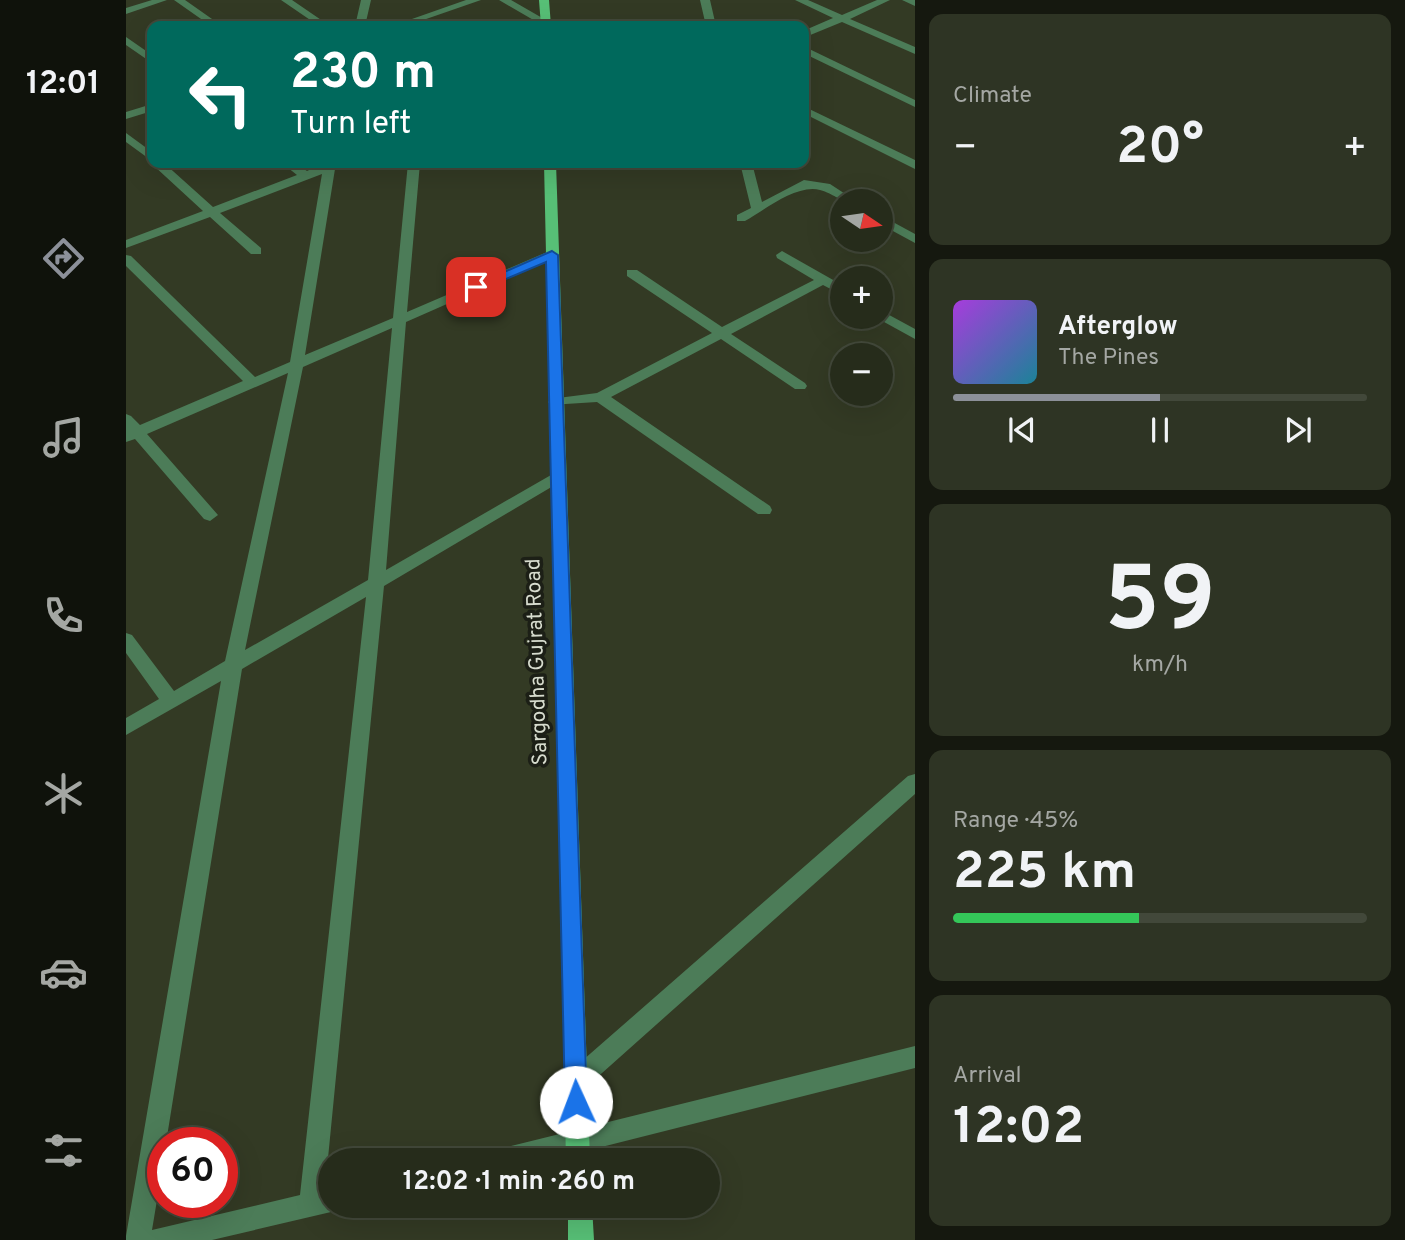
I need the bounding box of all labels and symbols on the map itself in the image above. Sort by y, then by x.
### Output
north arrow [830,189,892,252]
pin [446,257,506,317]
street label: Sargodha Gujrat Road [520,558,555,766]
position arrow [539,1065,613,1139]
speed limit sign: 60 [147,1127,238,1218]

